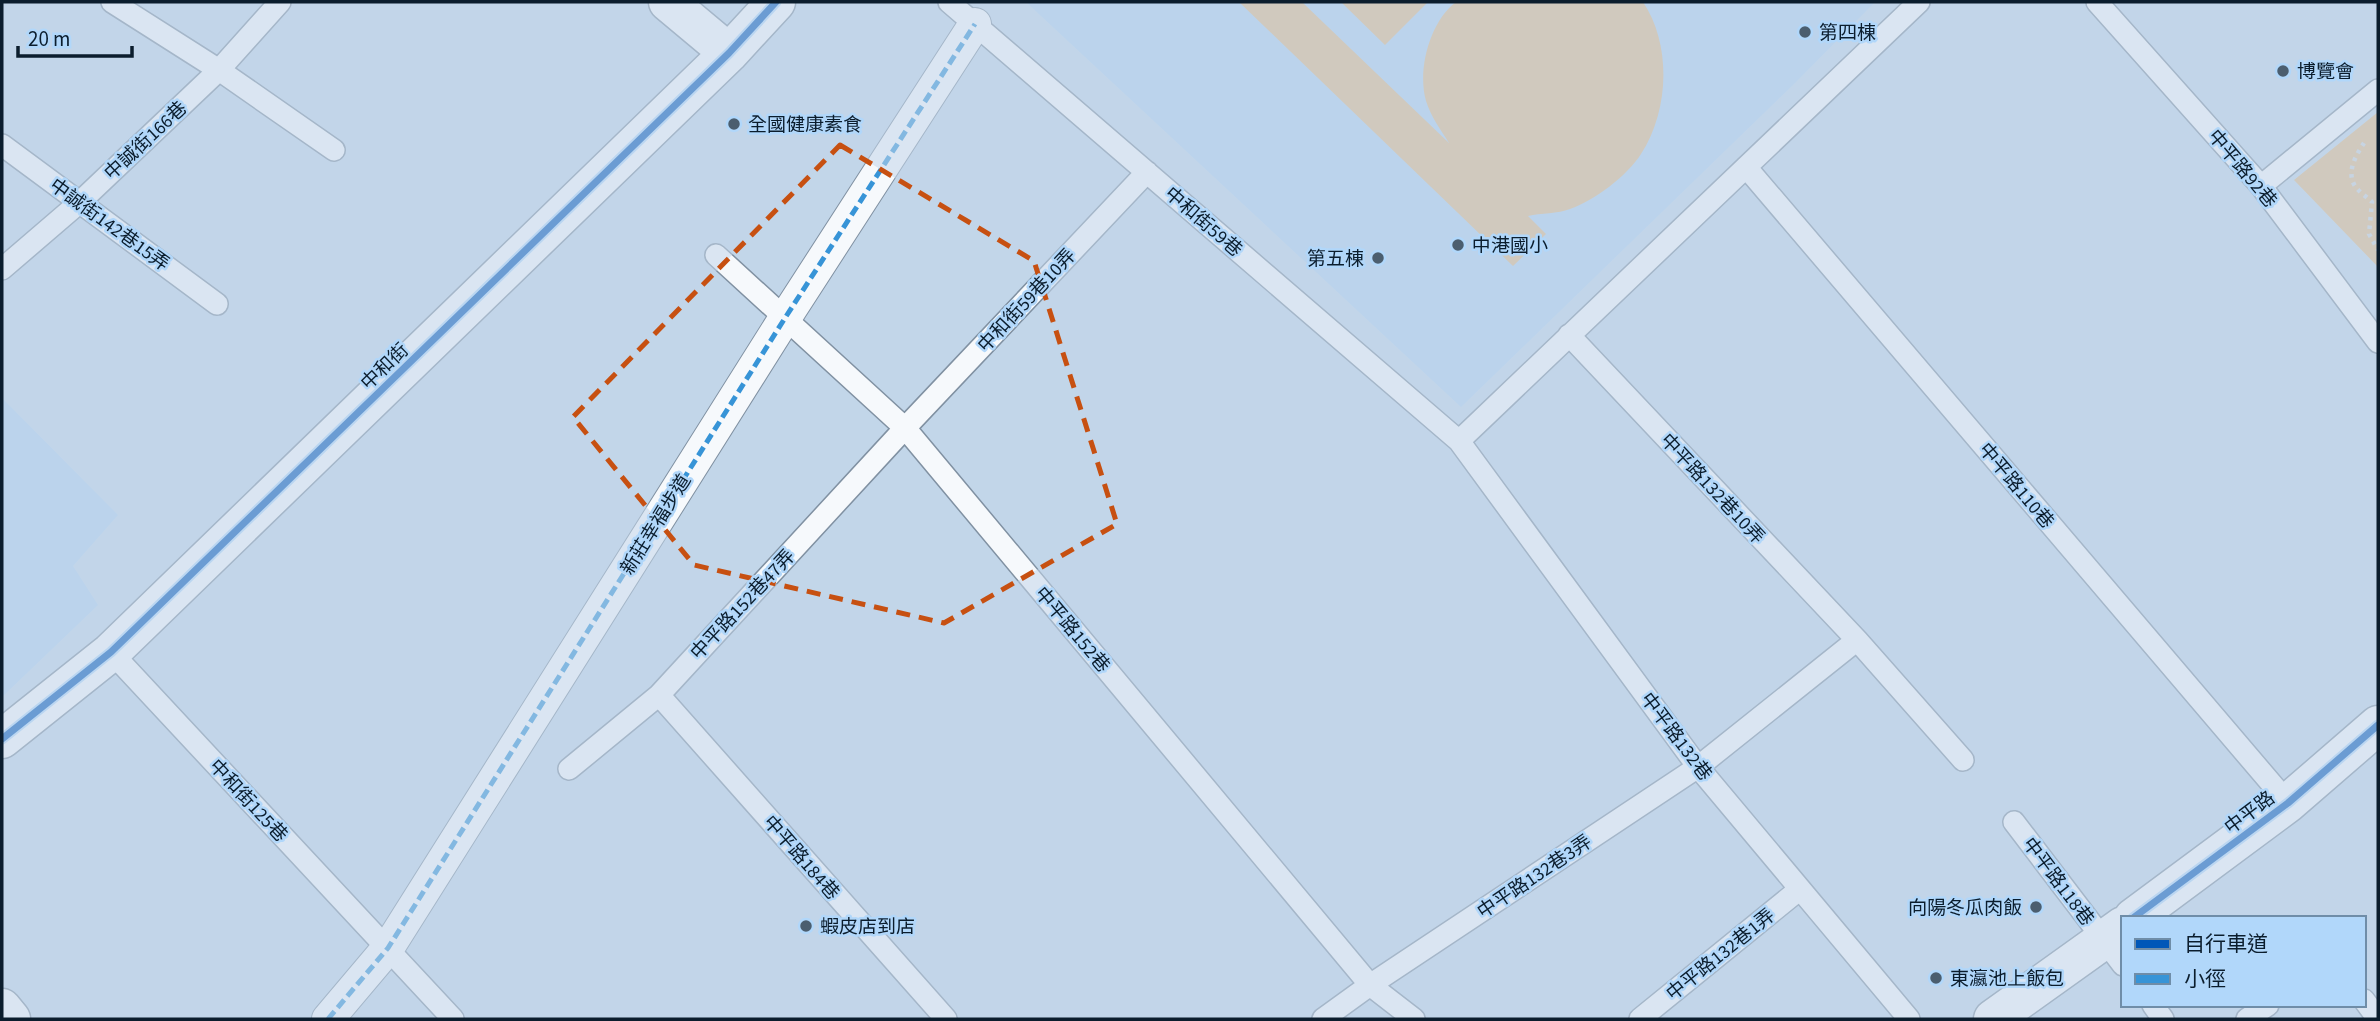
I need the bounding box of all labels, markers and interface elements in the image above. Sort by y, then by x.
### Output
scale bar [18,14,131,58]
place label: 第四棟 [1819,20,1876,47]
text: 20 m [28,24,70,54]
marker: 第四棟 [1797,24,1813,40]
place label: 博覽會 [2297,59,2354,86]
marker: 博覽會 [2275,63,2291,79]
street label: 中誠街166巷 [99,96,193,187]
place label: 全國健康素食 [748,112,862,139]
marker: 全國健康素食 [726,116,742,132]
street label: 中平路92巷 [2201,124,2283,214]
street label: 中誠街142巷15弄 [44,172,175,278]
street label: 中和街59巷 [1158,181,1248,263]
place label: 中港國小 [1472,233,1548,260]
marker: 中港國小 [1450,237,1466,253]
street label: 中和街59巷10弄 [972,243,1082,359]
place label: 第五棟 [1307,246,1364,273]
marker: 第五棟 [1370,250,1386,266]
street label: 中和街 [355,338,415,397]
street label: 中平路132巷10弄 [1654,428,1770,550]
street label: 中平路110巷 [1972,437,2060,535]
street label: 新莊幸福步道 [615,469,698,580]
street label: 中平路152巷47弄 [685,544,801,666]
street label: 中平路152巷 [1028,581,1116,679]
street label: 中平路132巷 [1634,687,1718,787]
street label: 中和街125巷 [202,754,293,848]
street label: 中平路 [2219,785,2281,841]
street label: 中平路184巷 [756,810,845,906]
street label: 中平路132巷3弄 [1472,829,1597,926]
street label: 中平路118巷 [2016,832,2100,932]
place label: 向陽冬瓜肉飯 [1908,895,2022,922]
marker: 向陽冬瓜肉飯 [2028,899,2044,915]
street label: 中平路132巷1弄 [1661,903,1781,1007]
place label: 蝦皮店到店 [820,914,915,941]
legend [2121,916,2366,1007]
marker: 蝦皮店到店 [798,918,814,934]
text: 自行車道 [2184,929,2268,959]
text: 小徑 [2184,964,2226,994]
place label: 東瀛池上飯包 [1950,966,2064,993]
marker: 東瀛池上飯包 [1928,970,1944,986]

